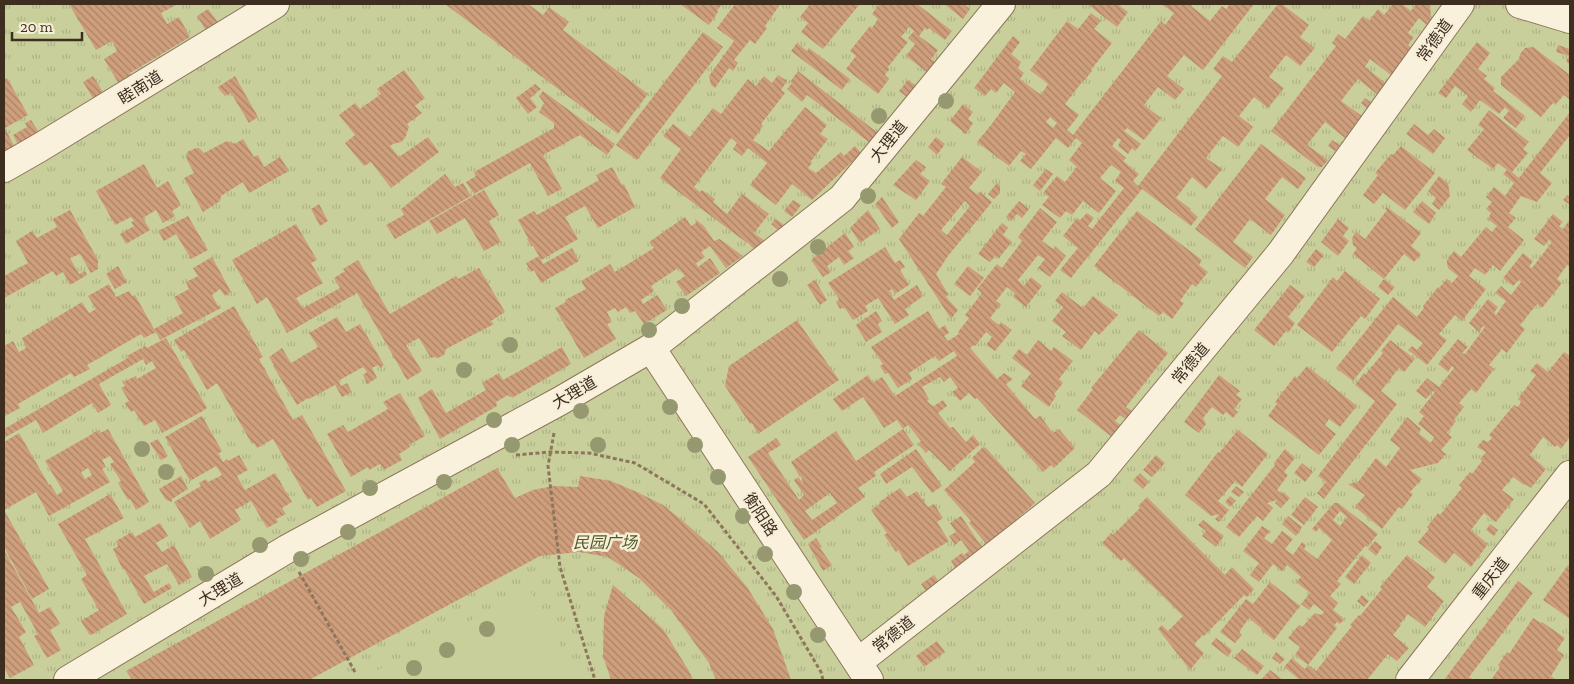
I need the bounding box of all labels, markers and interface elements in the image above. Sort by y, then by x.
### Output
scale bar [12,10,82,42]
street label: 常德道 [1413,15,1456,65]
text: 20 m [20,18,53,36]
street label: 睦南道 [115,67,166,108]
street label: 大理道 [866,117,911,166]
street label: 常德道 [1168,339,1213,388]
street label: 大理道 [549,372,600,413]
street label: 衡阳路 [740,489,782,540]
park label: 民园广场 [573,533,639,552]
street label: 重庆道 [1468,554,1513,603]
street label: 大理道 [195,569,246,610]
street label: 常德道 [869,612,918,657]

